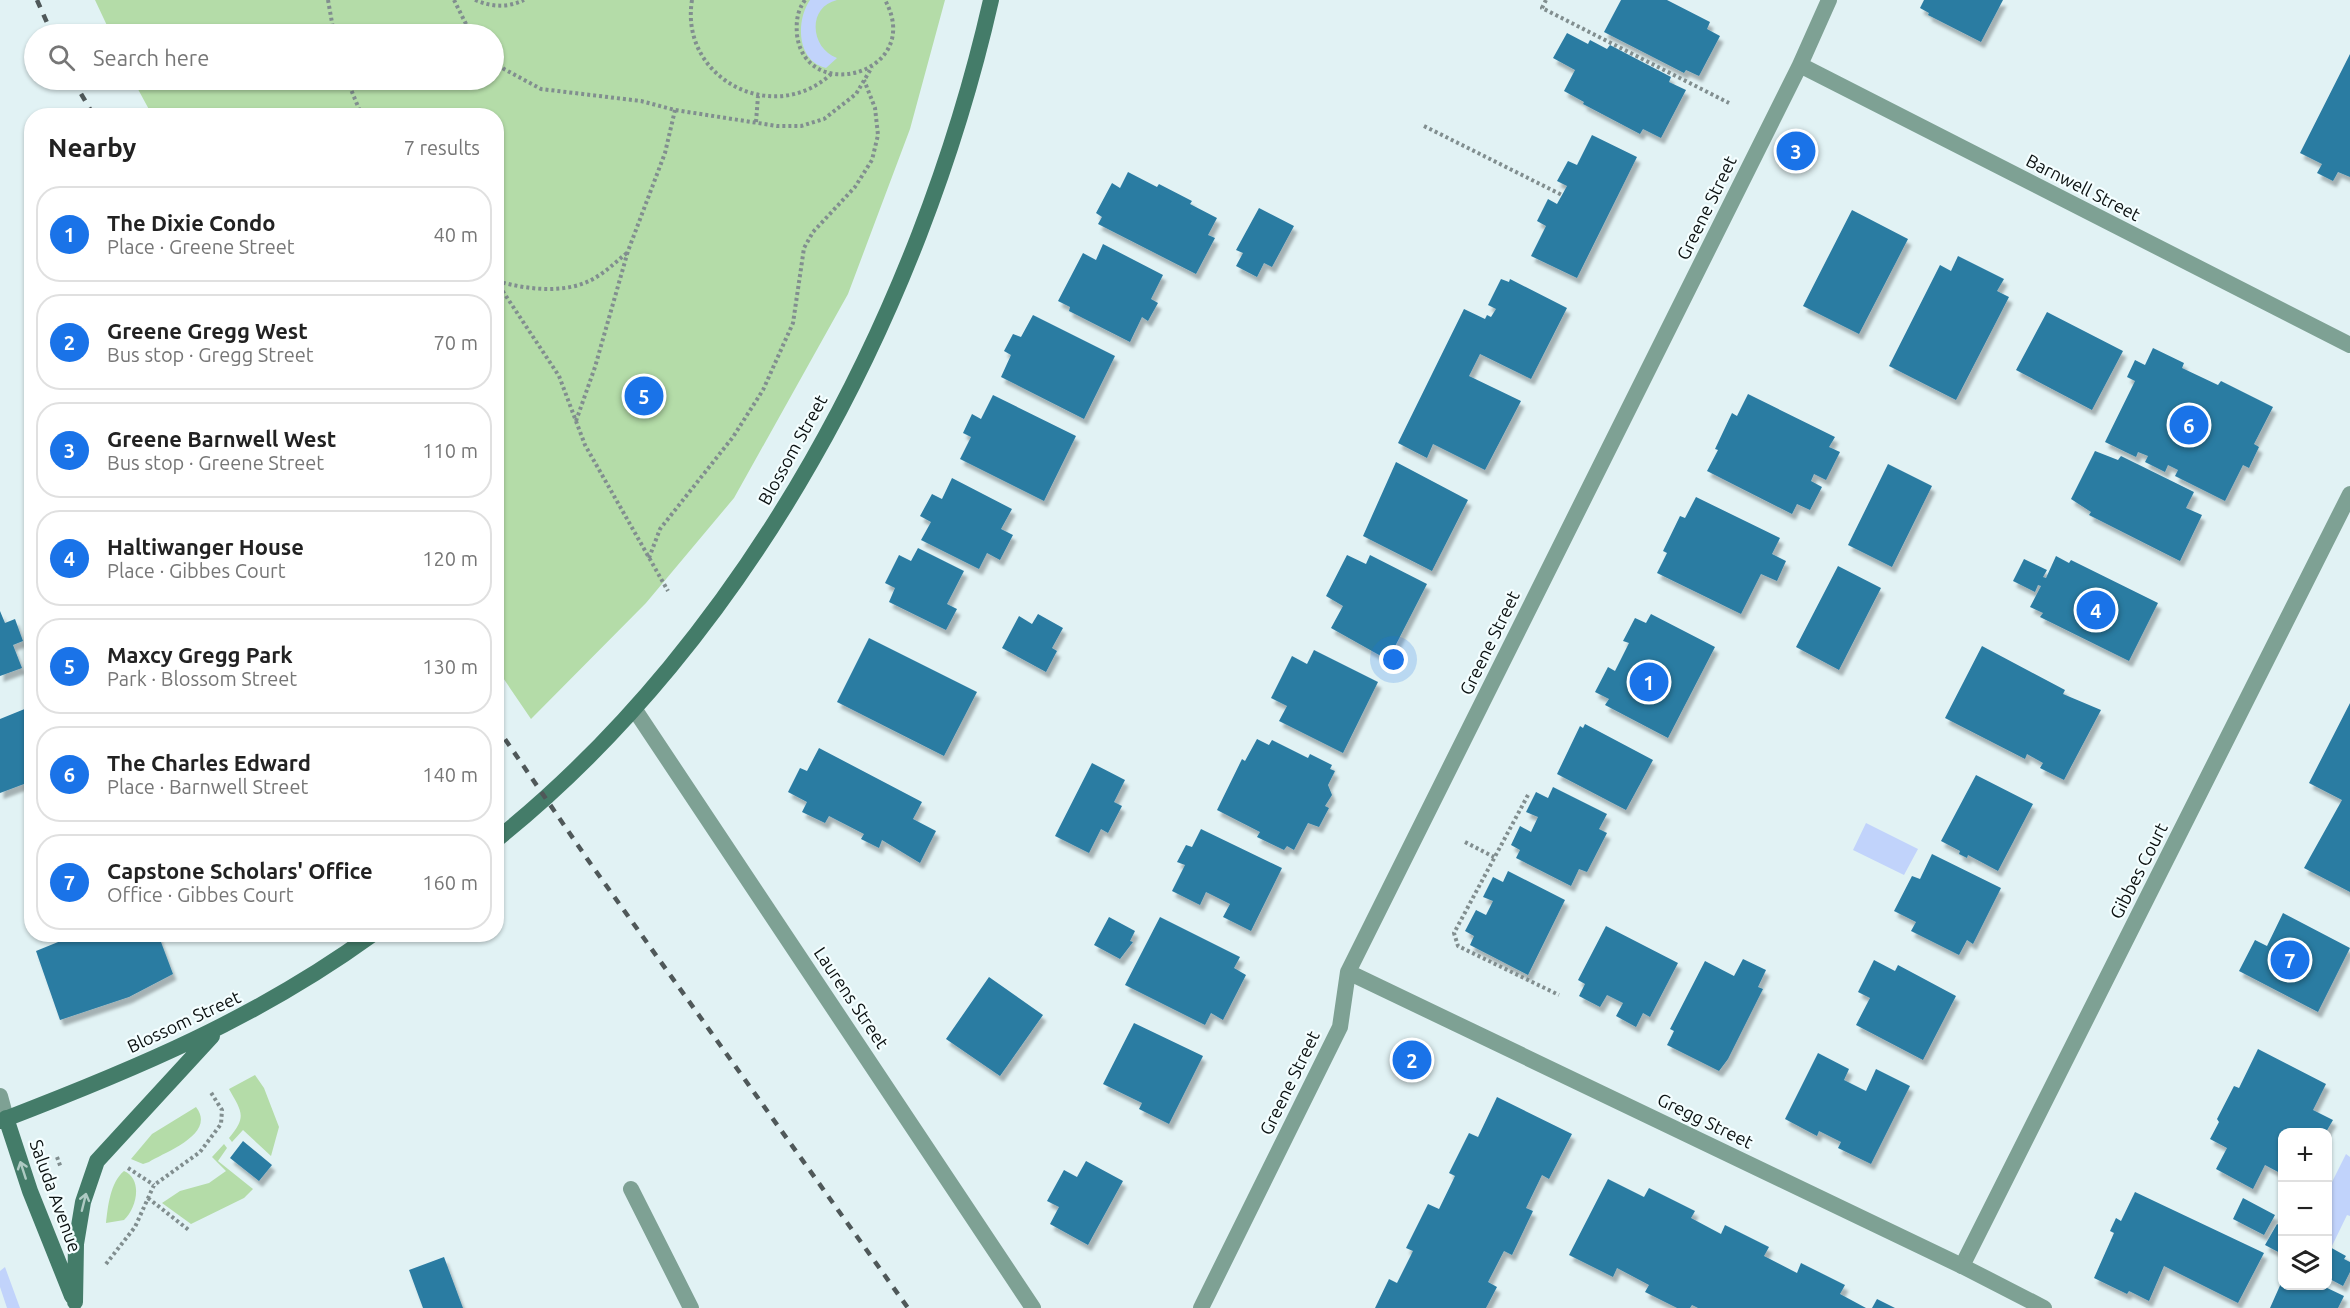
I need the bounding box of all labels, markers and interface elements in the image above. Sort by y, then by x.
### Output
search box [24,24,504,90]
icon: search [45,41,78,74]
text: Search here [93,45,209,70]
pin: 3 [1776,128,1816,174]
text: Nearby [48,133,136,162]
text: 7 results [404,136,480,159]
street label: Barnwell Street [2023,150,2144,224]
street label: Greene Street [1672,152,1740,263]
text: The Dixie Condo [107,210,275,235]
text: 1 [64,223,75,246]
text: 40 m [434,223,478,246]
text: Place · Greene Street [107,235,295,258]
text: Greene Gregg West [107,318,308,343]
text: 2 [64,331,75,354]
text: 70 m [434,331,478,354]
text: Bus stop · Gregg Street [107,343,314,366]
pin: 5 [624,374,664,418]
street label: Blossom Street [754,391,831,508]
pin: 6 [2170,402,2208,448]
text: Greene Barnwell West [107,426,336,451]
text: 3 [64,439,75,462]
text: 110 m [422,439,478,462]
text: Bus stop · Greene Street [107,451,324,474]
text: Haltiwanger House [107,534,304,559]
text: 4 [64,547,75,570]
text: 120 m [422,547,478,570]
text: Place · Gibbes Court [107,559,286,582]
street label: Greene Street [1455,587,1523,698]
pin: 4 [2076,588,2116,632]
text: Maxcy Gregg Park [107,642,293,667]
your location [1379,645,1408,674]
text: 5 [64,655,75,678]
text: 130 m [422,655,478,678]
pin: 1 [1630,660,1668,704]
text: Park · Blossom Street [107,667,297,690]
text: The Charles Edward [107,750,311,775]
text: 6 [64,763,75,786]
text: 140 m [422,763,478,786]
text: Place · Barnwell Street [107,775,308,798]
street label: Gibbes Court [2105,819,2171,922]
text: Capstone Scholars' Office [107,858,373,883]
text: 7 [64,871,75,894]
text: 160 m [422,871,478,894]
text: Office · Gibbes Court [107,883,294,906]
pin: 7 [2270,938,2310,982]
street label: Laurens Street [811,943,893,1052]
street label: Blossom Street [124,986,243,1056]
street label: Greene Street [1255,1027,1323,1138]
pin: 2 [1392,1038,1432,1082]
street label: Gregg Street [1654,1088,1756,1152]
map controls [2278,1128,2332,1290]
button: + [2278,1128,2332,1182]
street label: Saluda Avenue [26,1137,86,1255]
one-way arrow [17,1160,28,1179]
button: − [2278,1182,2332,1236]
one-way arrow [78,1193,90,1212]
button: layers [2278,1236,2332,1290]

